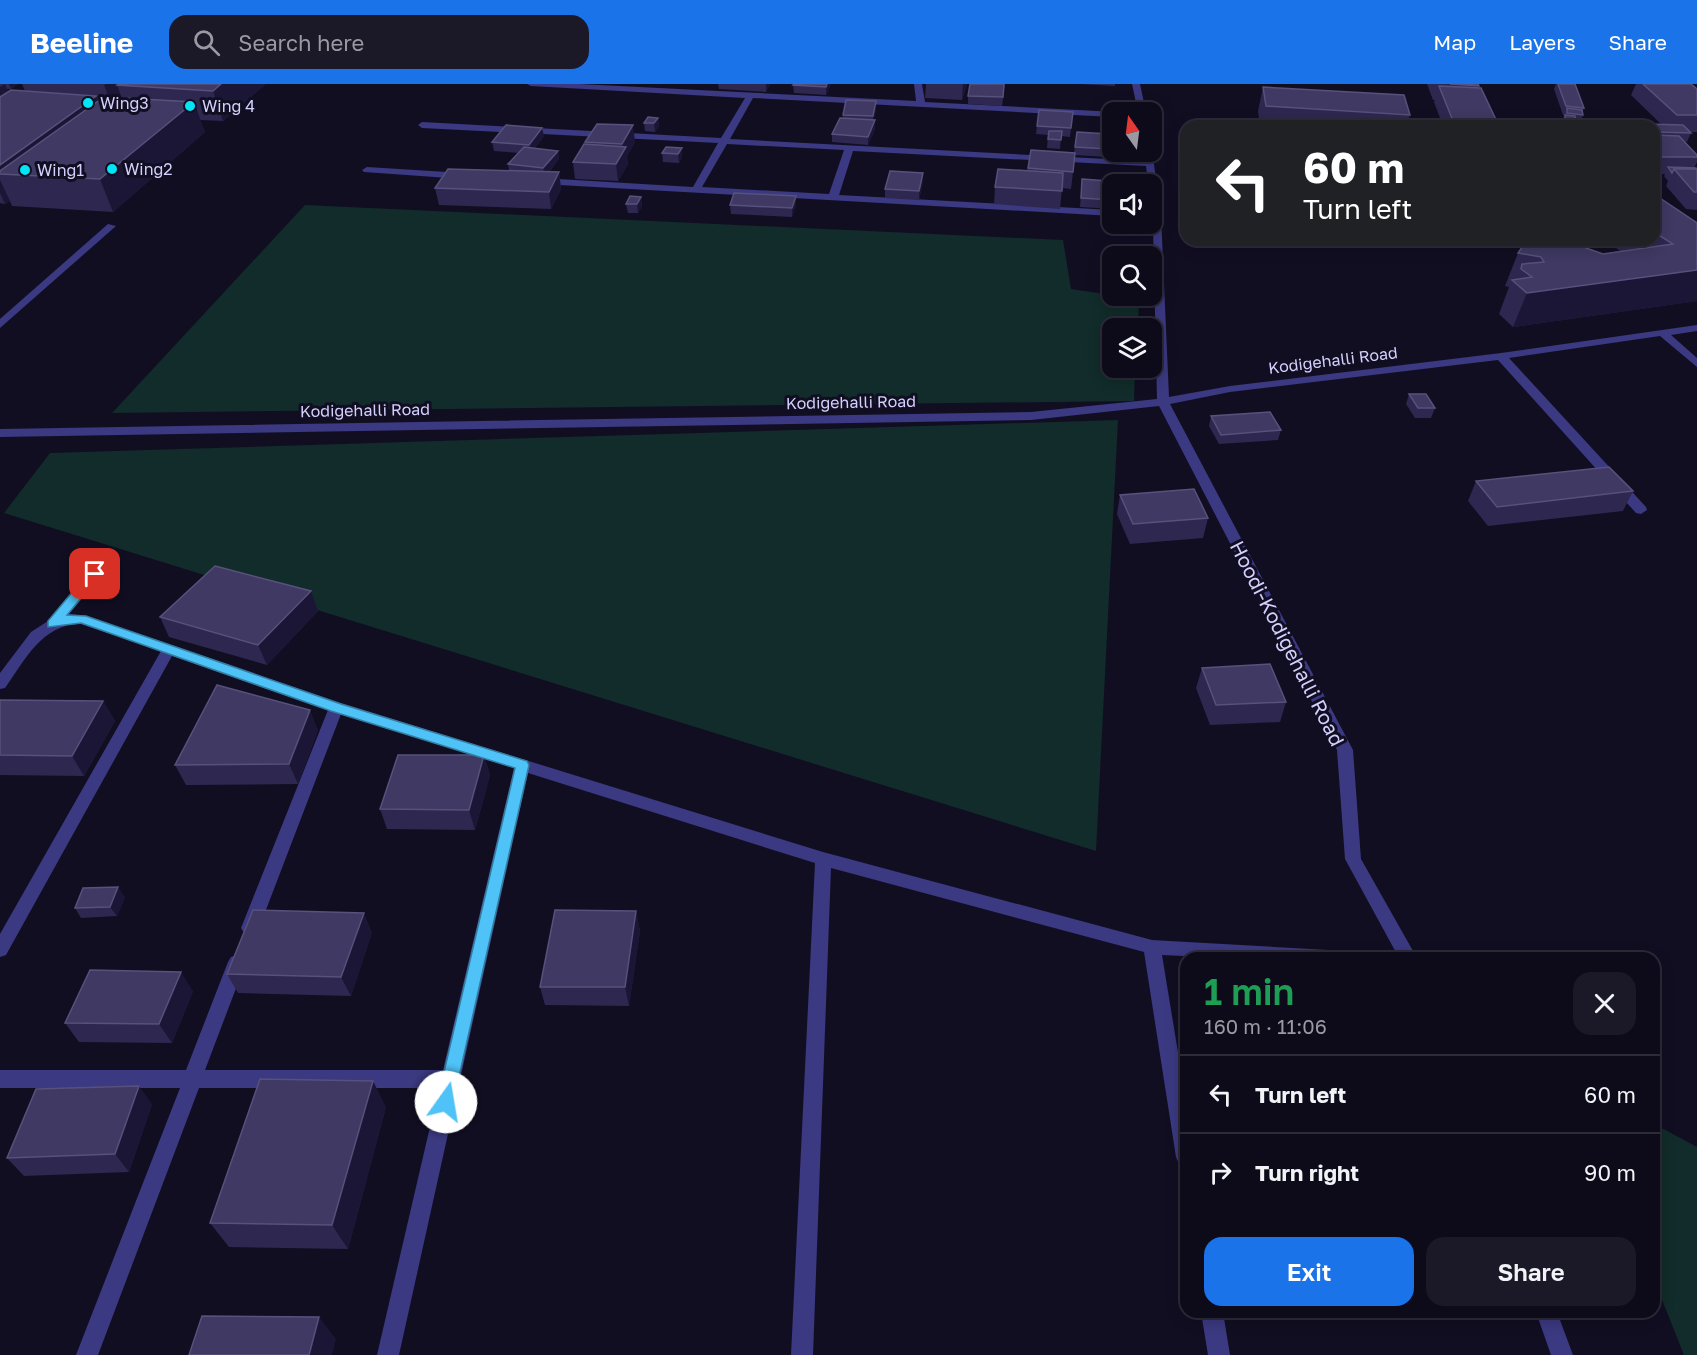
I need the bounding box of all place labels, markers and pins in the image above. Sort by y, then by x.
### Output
place label: Wing3 [100,93,149,113]
marker: Wing3 [81,96,95,110]
place label: Wing 4 [202,96,255,116]
marker: Wing 4 [183,99,197,113]
place label: Wing2 [124,159,173,179]
place label: Wing1 [37,160,84,180]
marker: Wing2 [105,162,119,176]
marker: Wing1 [18,163,32,177]
pin [69,548,120,599]

